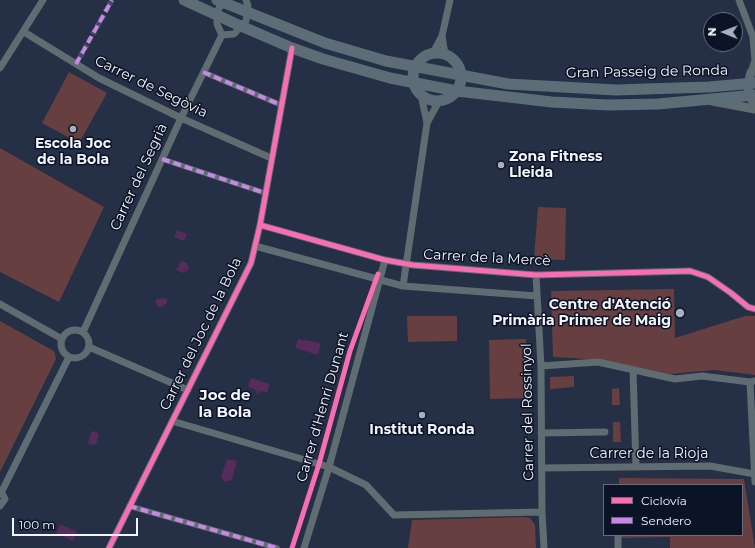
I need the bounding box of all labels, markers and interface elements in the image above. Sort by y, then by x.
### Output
north arrow [703,12,743,52]
text: N [705,27,719,36]
street label: Carrer de Segòvia [92,52,210,122]
street label: Gran Passeig de Ronda [566,62,728,82]
street label: Carrer del Segrià [107,121,171,233]
marker: Escola Joc de la Bola [68,124,78,134]
place label: Escola Joc de la Bola [35,136,111,168]
place label: Zona Fitness Lleida [509,149,602,182]
marker: Zona Fitness Lleida [496,160,506,170]
street label: Carrer de la Mercè [423,246,551,270]
street label: Carrer del Joc de la Bola [157,255,245,413]
place label: Centre d'Atenció Primària Primer de Maig [492,297,671,330]
marker: Centre d'Atenció Primària Primer de Maig [674,307,686,319]
street label: Carrer d'Henri Dunant [294,330,352,484]
street label: Carrer del Rossinyol [518,343,538,481]
district label: Joc de la Bola [198,387,252,422]
marker: Institut Ronda [417,410,427,420]
place label: Institut Ronda [369,422,475,438]
street label: Carrer de la Rioja [590,446,708,462]
legend [603,484,743,536]
text: Ciclovía [641,493,687,508]
scale bar [14,510,140,536]
text: Sendero [641,513,691,528]
text: 100 m [19,517,55,532]

